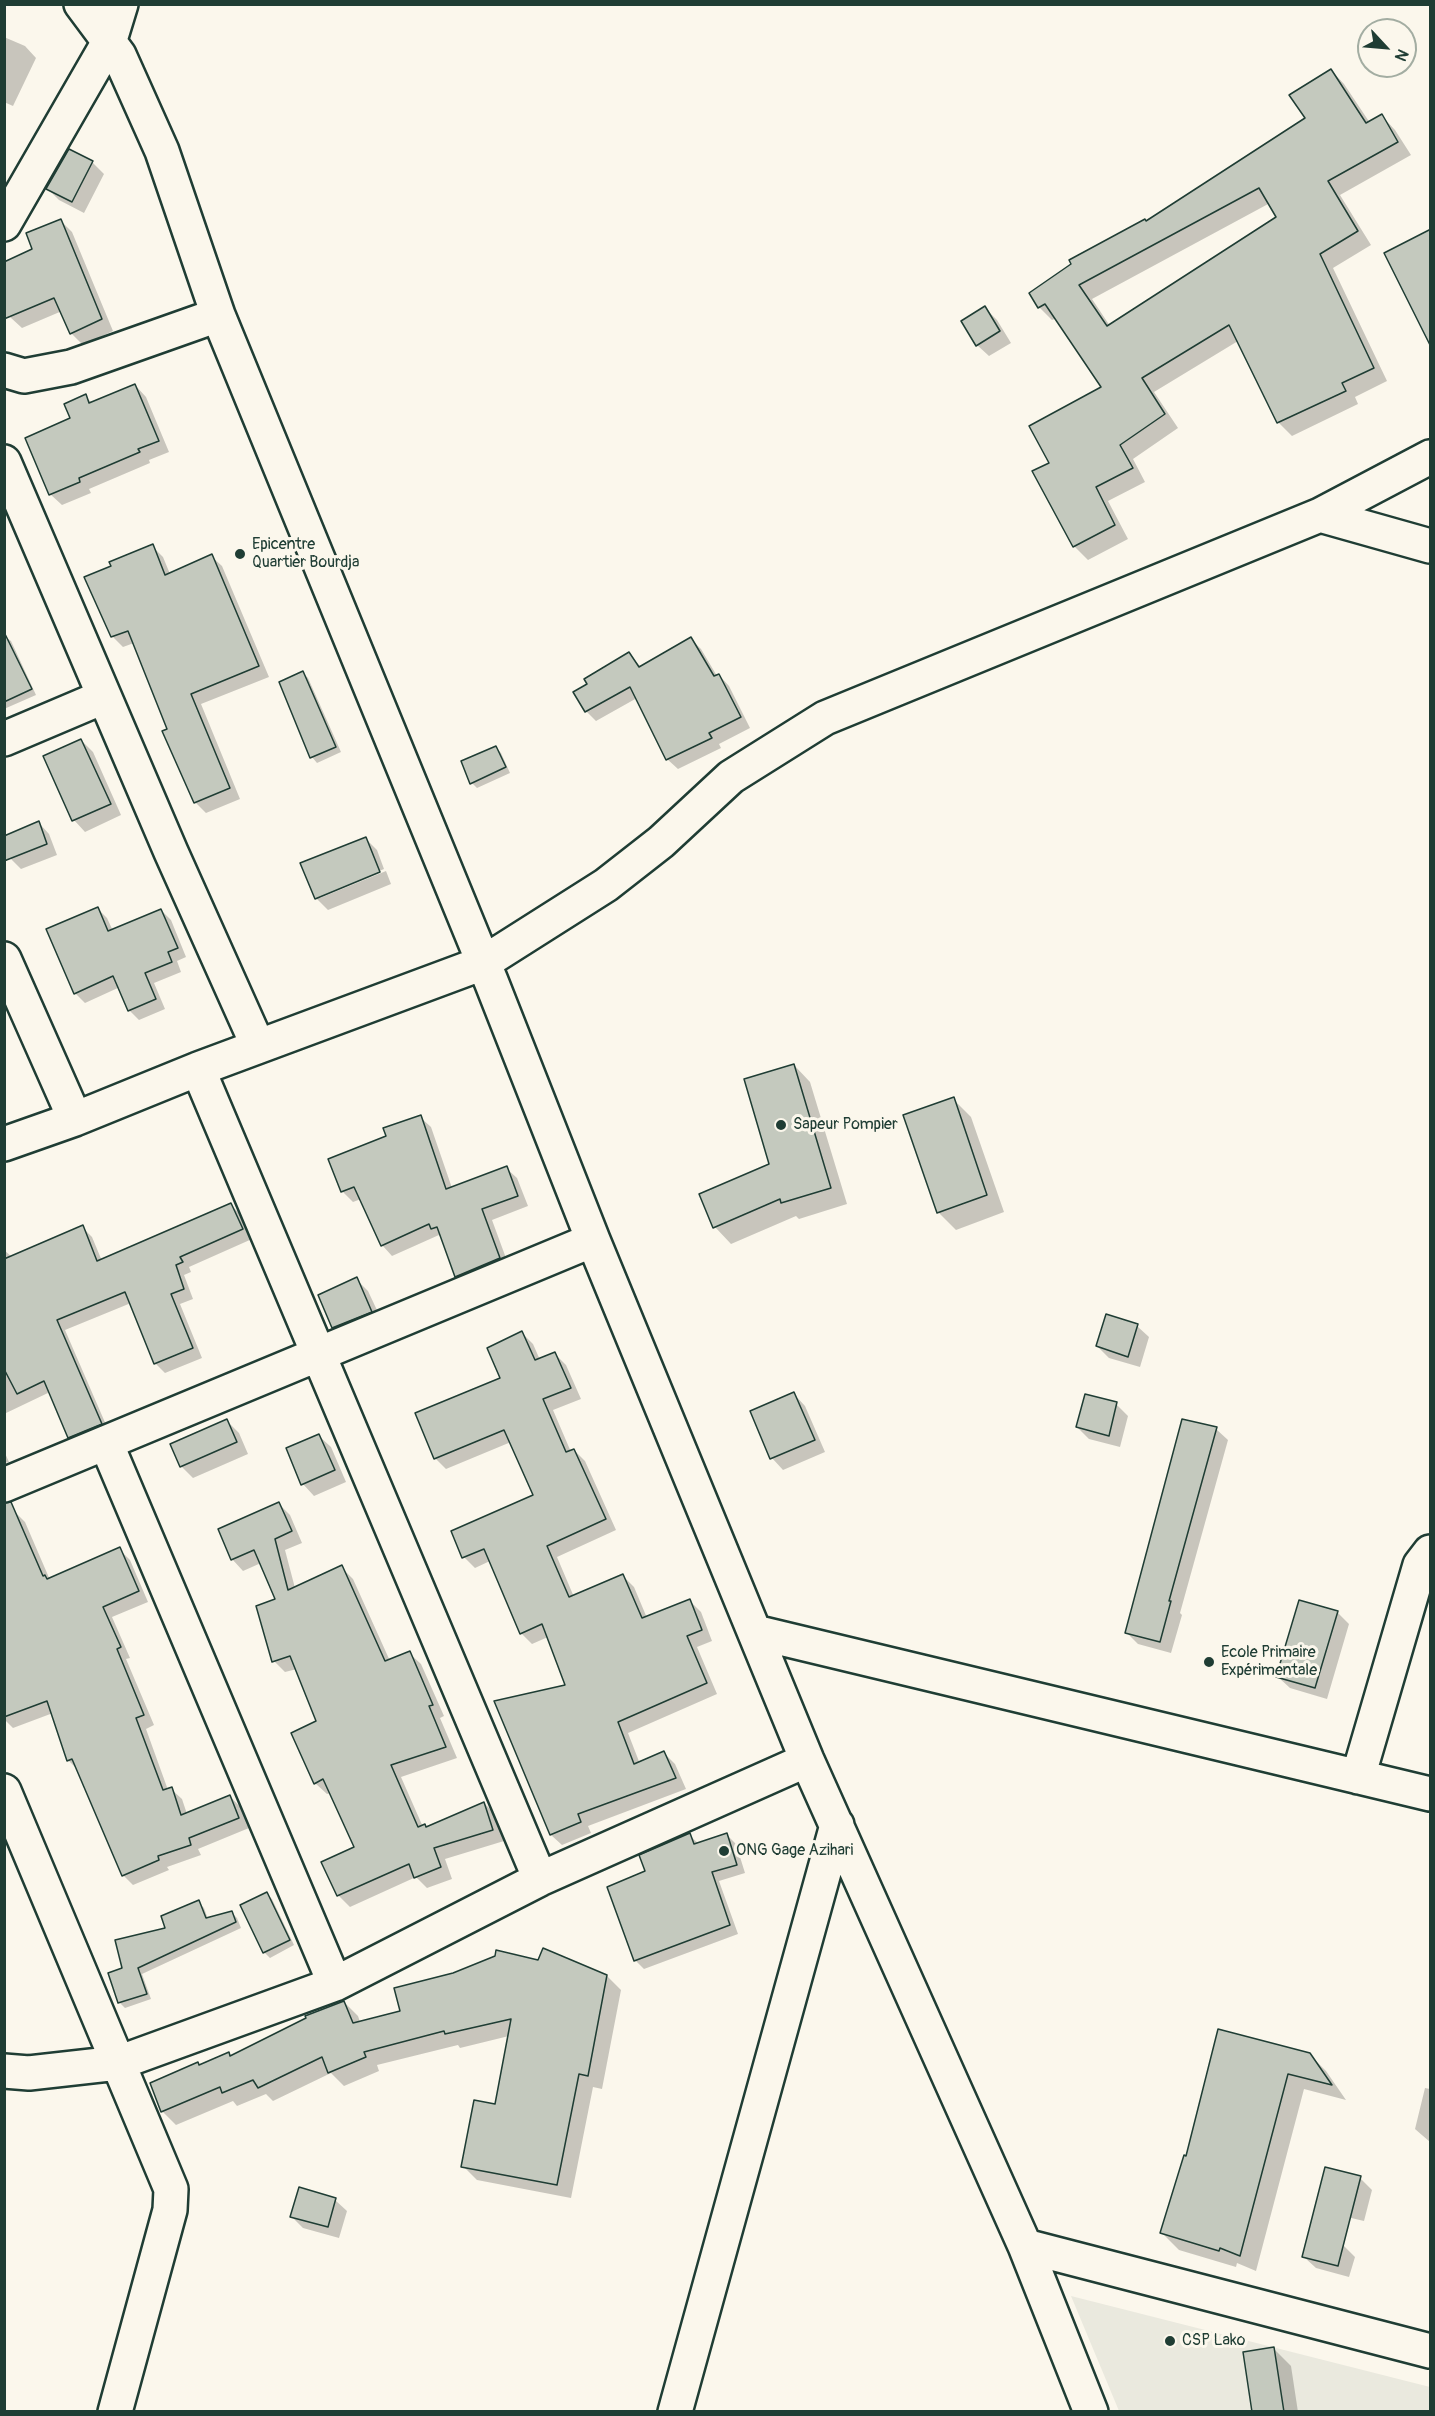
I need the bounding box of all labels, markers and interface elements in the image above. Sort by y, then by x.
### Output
north arrow [1357,18,1417,78]
text: N [1390,46,1413,64]
place label: Epicentre Quartier Bourdja [252,535,359,573]
marker: Epicentre Quartier Bourdja [233,547,247,561]
place label: Sapeur Pompier [793,1115,898,1135]
marker: Sapeur Pompier [774,1118,788,1132]
place label: Ecole Primaire Expérimentale [1221,1643,1317,1681]
marker: Ecole Primaire Expérimentale [1202,1655,1216,1669]
place label: ONG Gage Azihari [736,1841,853,1861]
marker: ONG Gage Azihari [717,1844,731,1858]
place label: CSP Lako [1182,2331,1245,2351]
marker: CSP Lako [1163,2334,1177,2348]

